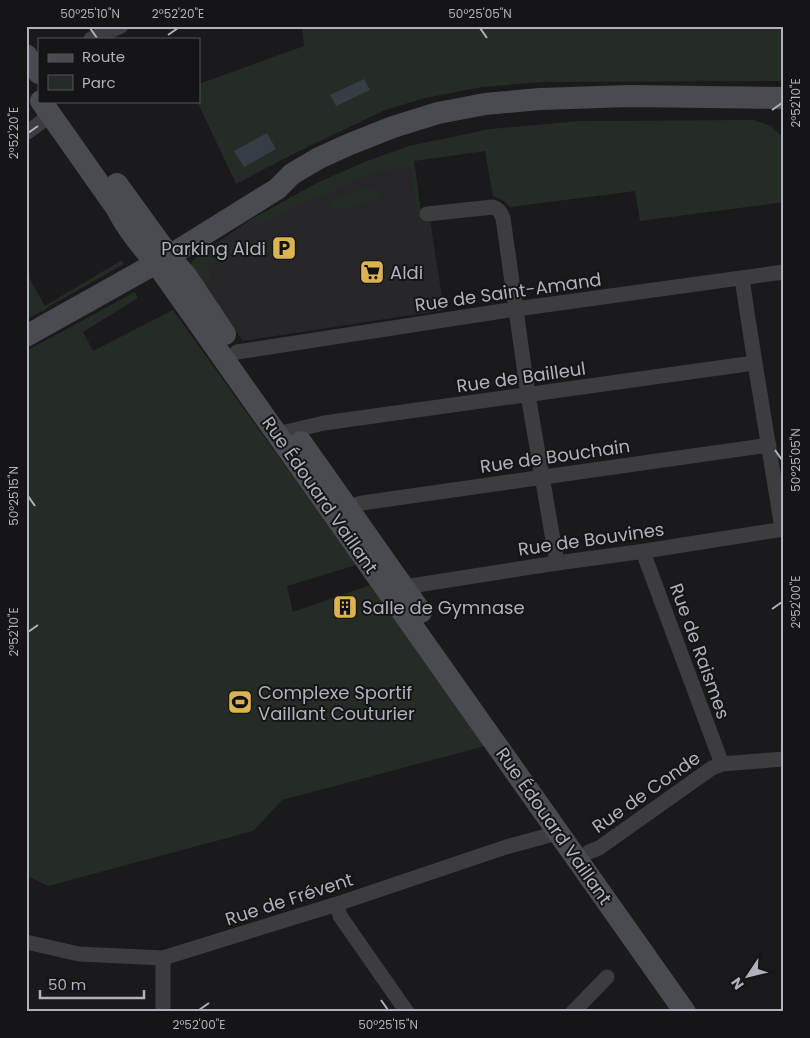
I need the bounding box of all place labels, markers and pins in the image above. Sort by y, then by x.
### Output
parking icon: Parking Aldi [271,235,297,261]
place label: Parking Aldi [161,236,266,261]
supermarket icon: Aldi [359,259,385,285]
place label: Aldi [390,260,423,285]
building icon: Salle de Gymnase [332,594,358,620]
place label: Salle de Gymnase [362,595,525,620]
place label: Complexe Sportif Vaillant Couturier [258,680,415,726]
sports icon: Complexe Sportif Vaillant Couturier [227,689,253,715]

